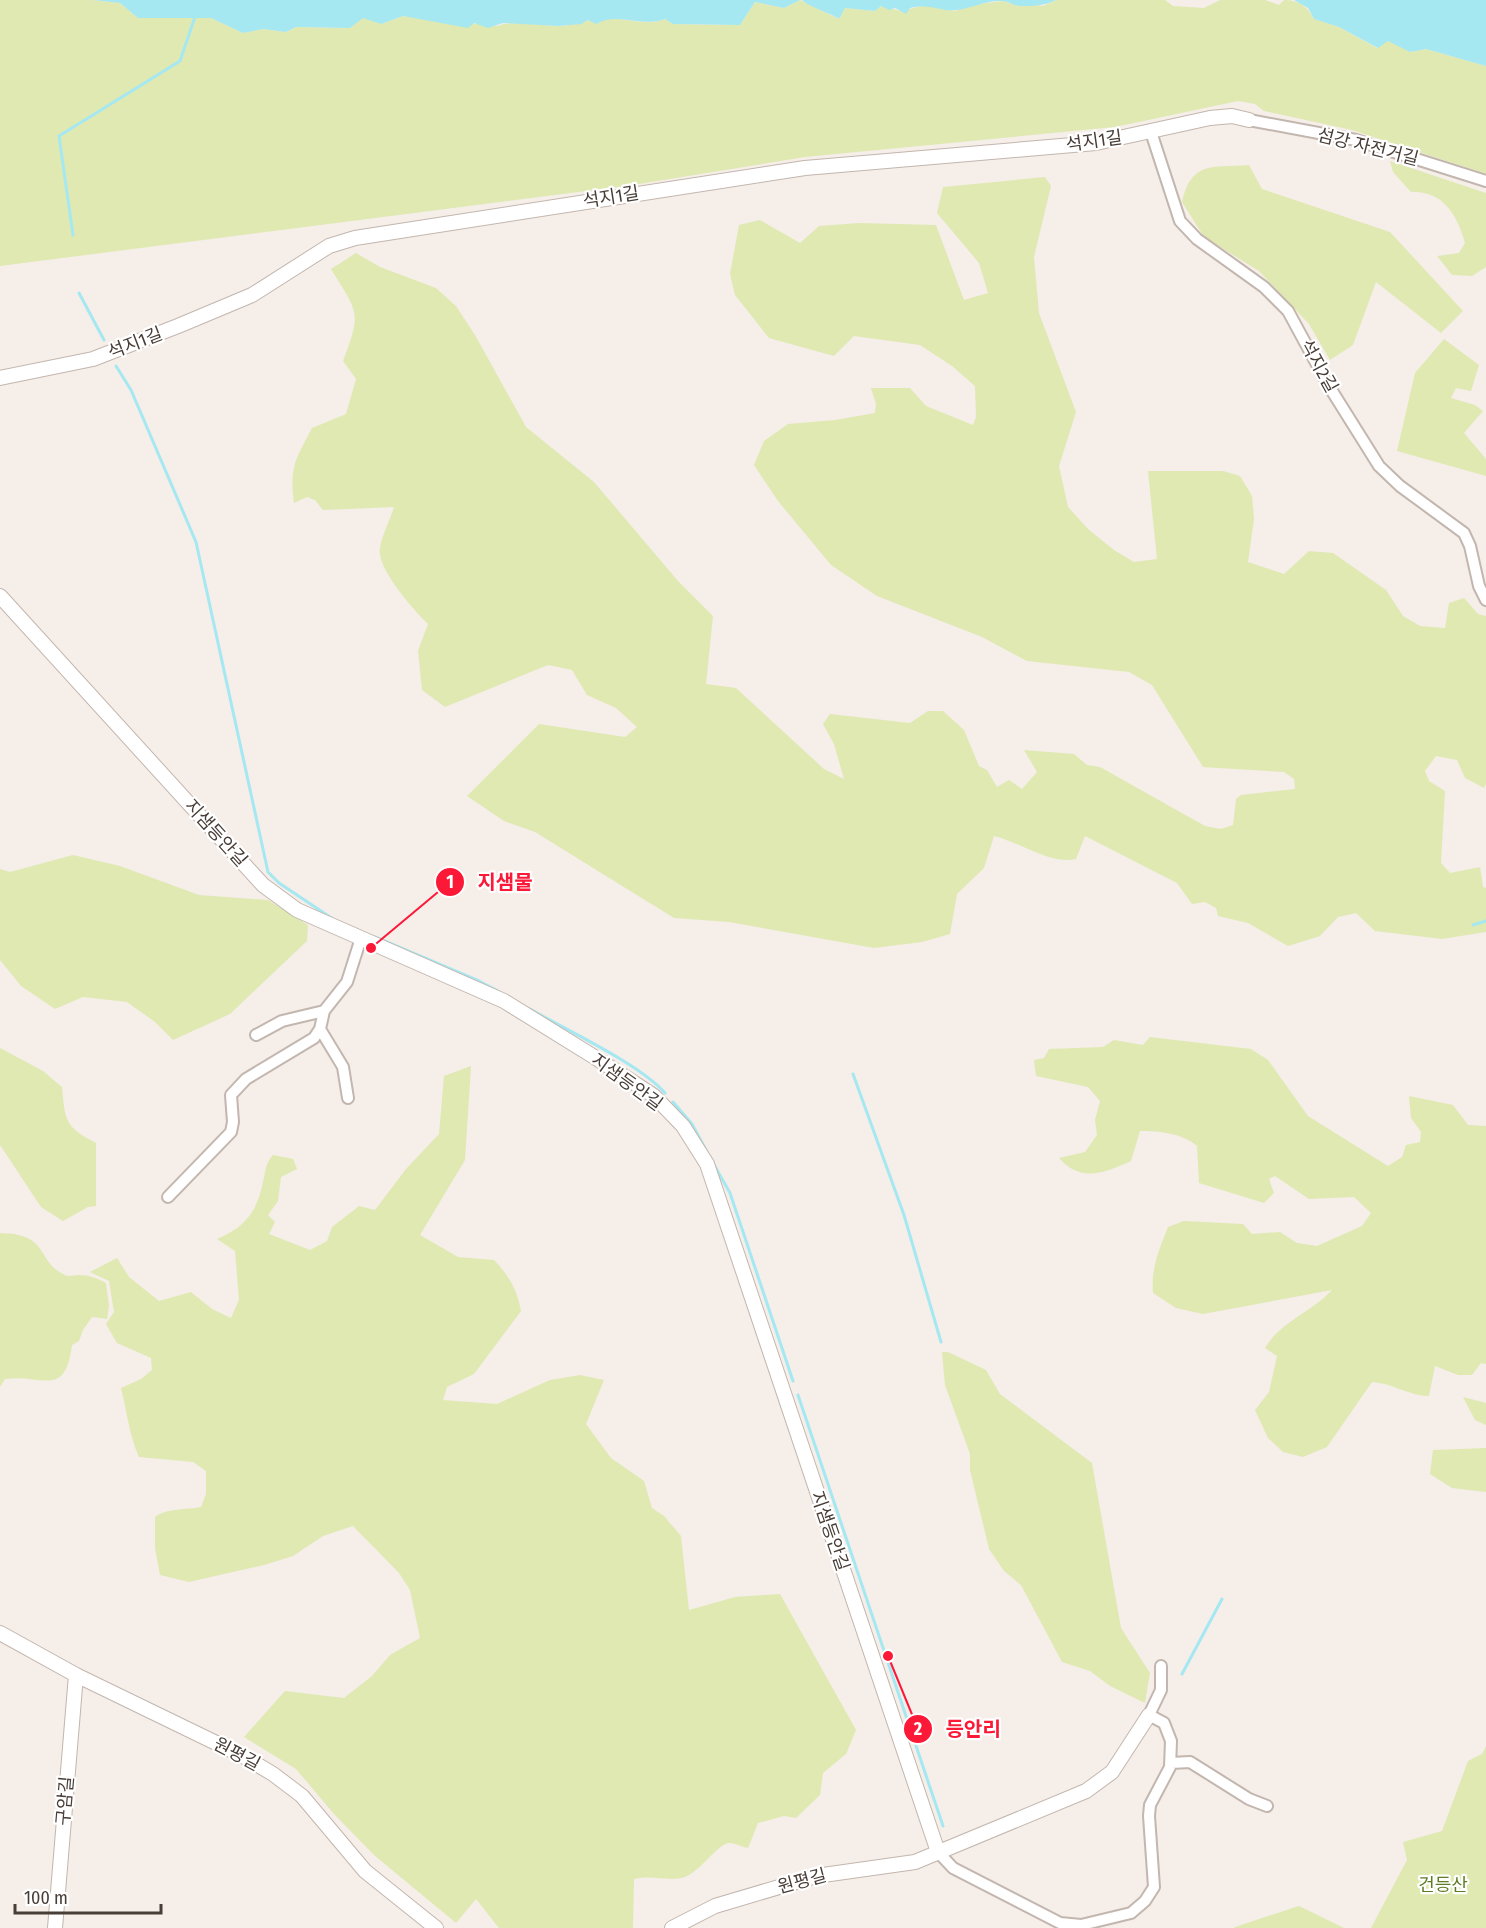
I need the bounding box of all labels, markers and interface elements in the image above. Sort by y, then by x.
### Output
street label: 섬강 자전거길 [1315,124,1421,170]
street label: 석지1길 [1064,126,1124,156]
street label: 석지1길 [581,182,641,212]
street label: 석지1길 [105,323,165,363]
street label: 석지2길 [1295,335,1343,397]
street label: 지샘등안길 [180,795,252,871]
callout: 지샘물 [435,863,544,901]
text: 지샘물 [477,870,533,894]
text: 1 [446,871,454,893]
street label: 지샘등안길 [587,1049,667,1115]
street label: 지샘등안길 [806,1488,854,1574]
callout: 등안리 [903,1710,1012,1748]
text: 등안리 [945,1717,1001,1741]
text: 2 [913,1718,922,1740]
street label: 원평길 [210,1733,264,1775]
street label: 구암길 [52,1775,78,1827]
street label: 원평길 [775,1864,829,1898]
park label: 건등산 [1418,1874,1468,1896]
scale bar [15,1877,160,1915]
text: 100 m [24,1887,68,1909]

